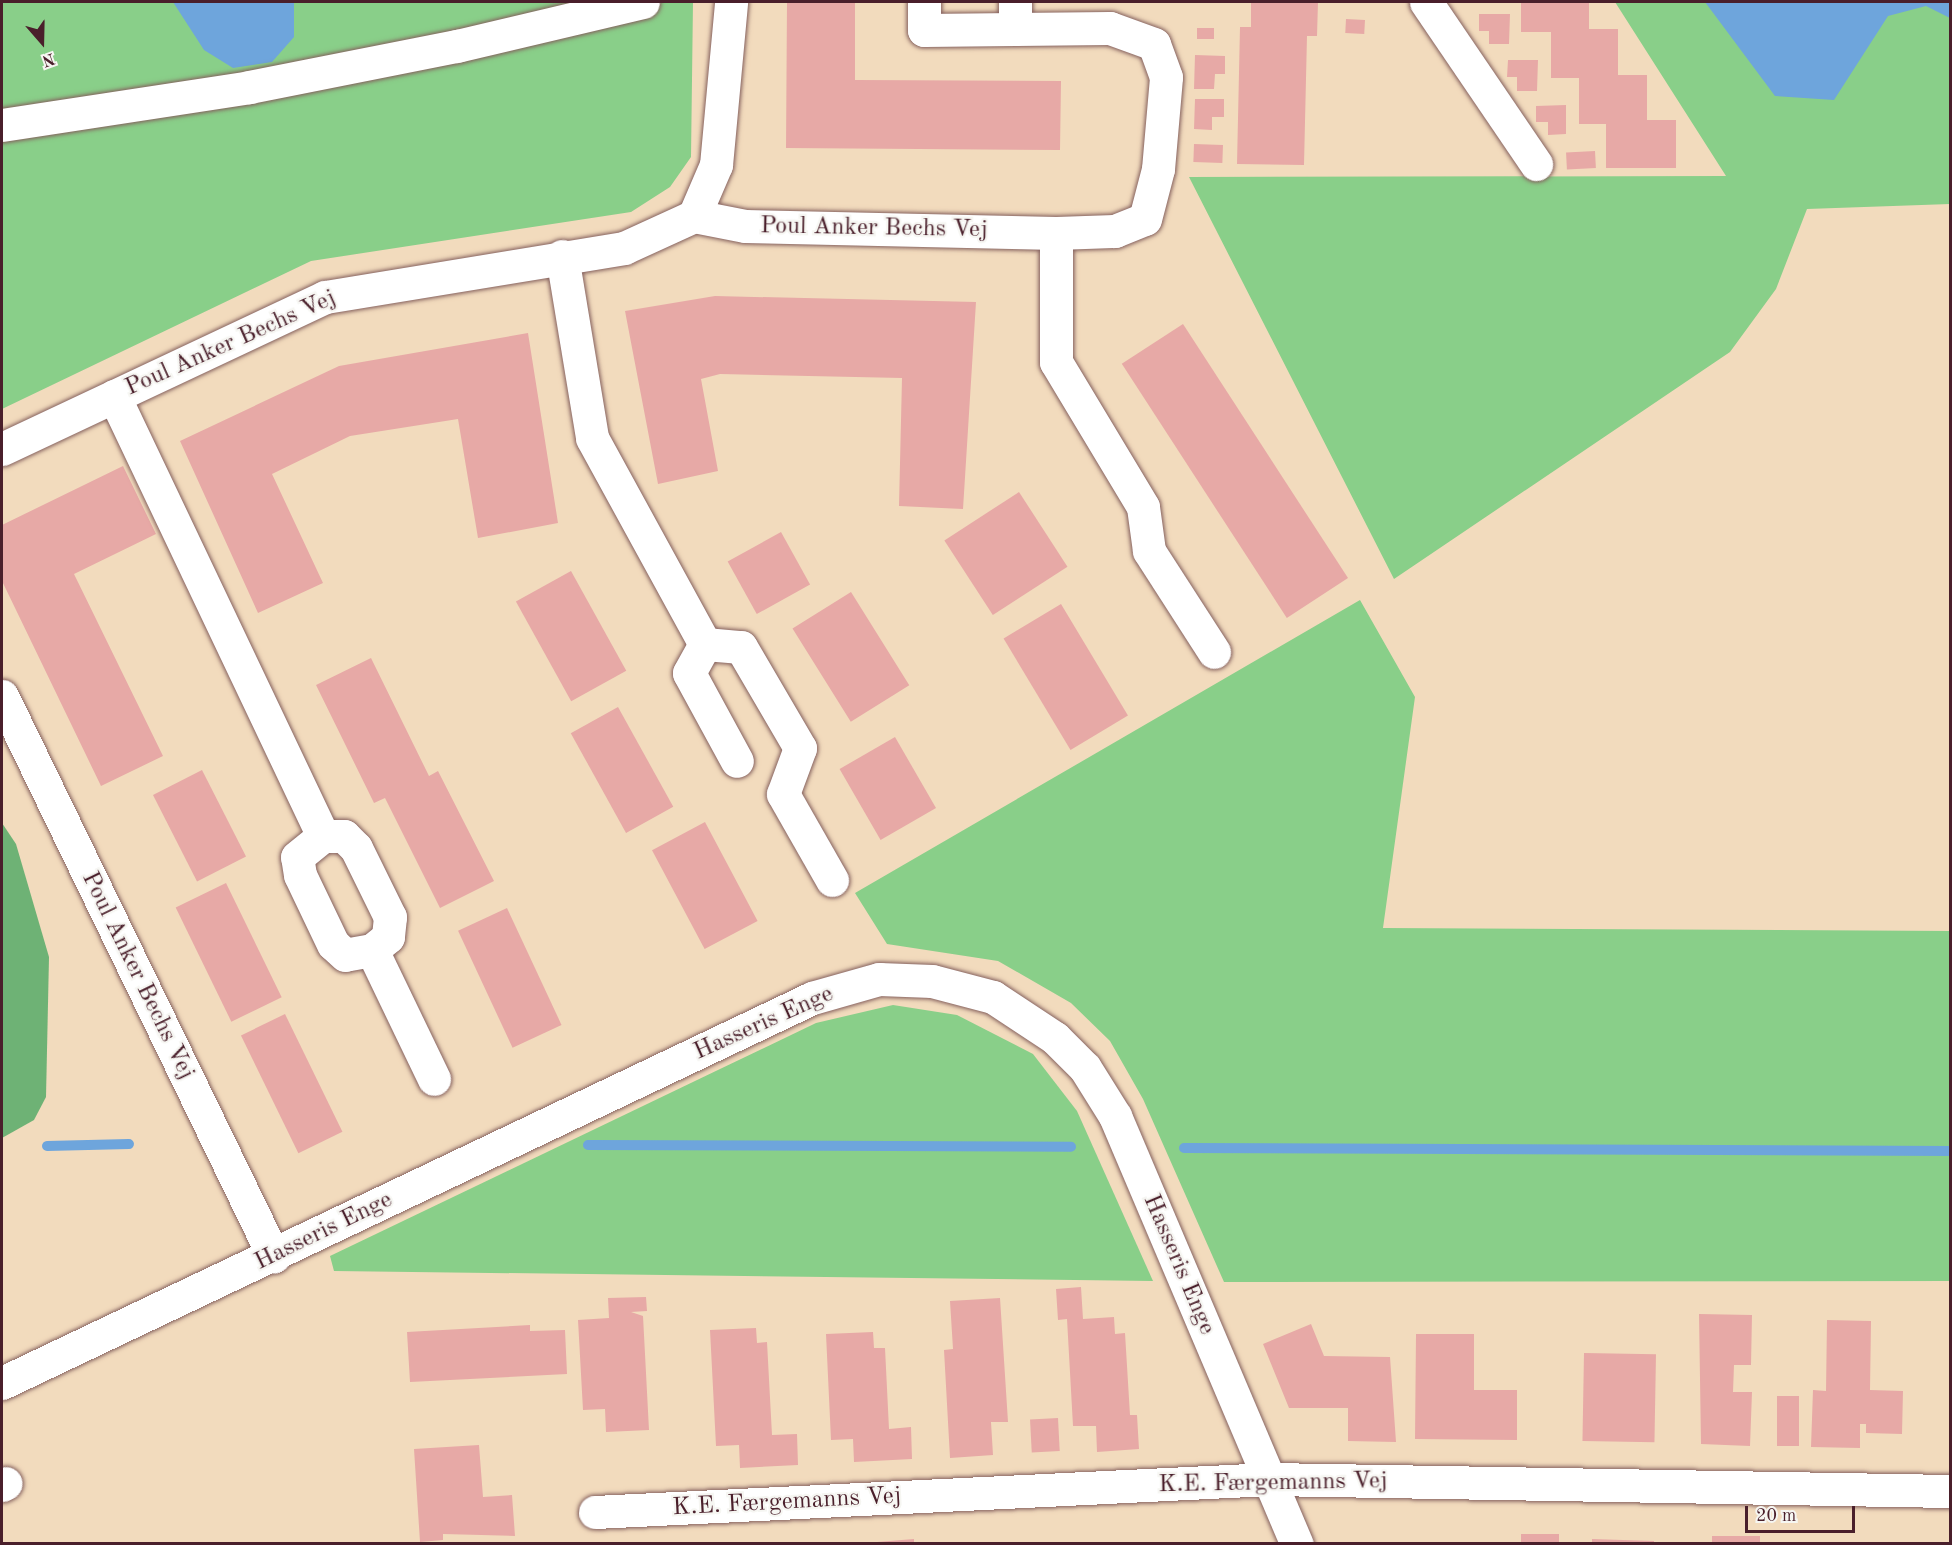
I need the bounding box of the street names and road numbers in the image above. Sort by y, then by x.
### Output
street label: Poul Anker Bechs Vej [760,213,988,245]
street label: Poul Anker Bechs Vej [121,285,341,403]
street label: Poul Anker Bechs Vej [74,867,200,1085]
street label: Hasseris Enge [690,980,838,1068]
street label: Hasseris Enge [250,1186,398,1278]
street label: Hasseris Enge [1136,1191,1220,1339]
street label: K.E. Færgemanns Vej [1158,1468,1388,1500]
street label: K.E. Færgemanns Vej [672,1483,902,1523]

